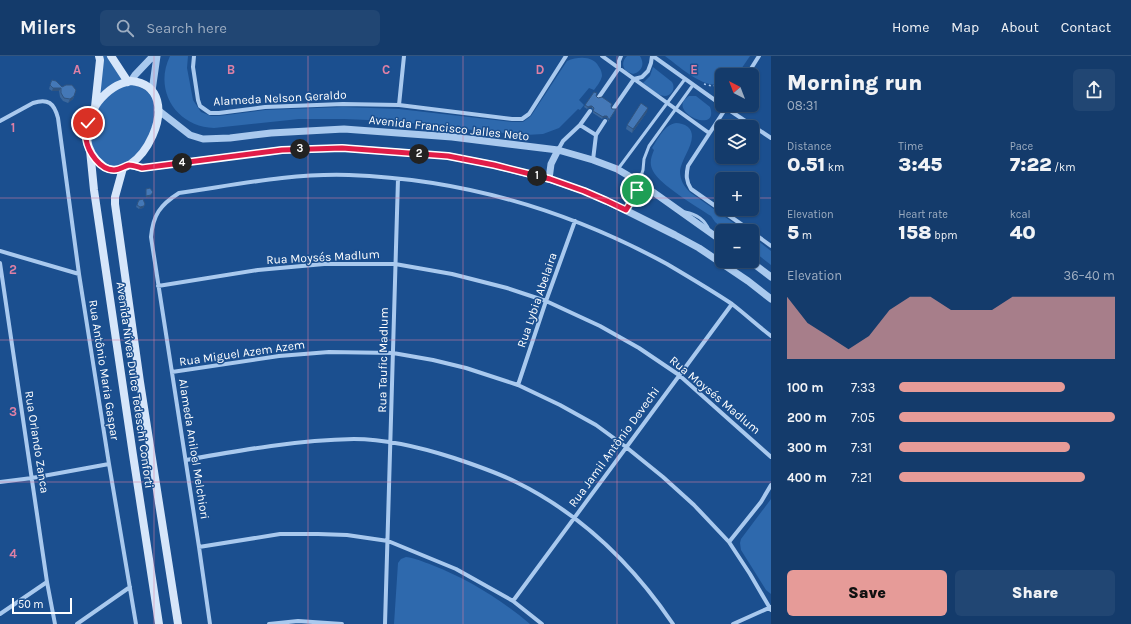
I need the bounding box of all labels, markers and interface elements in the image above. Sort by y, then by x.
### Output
search box [100,10,380,46]
text: Milers [20,17,76,39]
icon: search [114,17,136,39]
text: Search here [146,19,227,37]
text: Home [892,19,929,36]
text: Map [951,19,979,36]
text: About [1001,19,1039,36]
text: Contact [1061,19,1111,36]
text: A [73,62,81,77]
text: B [227,62,235,77]
text: C [382,62,390,77]
text: D [536,62,545,77]
text: E [690,62,698,77]
north arrow [715,68,759,112]
map controls [715,68,759,268]
button: share [1073,69,1115,111]
text: Morning run [787,70,922,96]
street label: Alameda Nelson Geraldo [213,88,347,108]
text: 08:31 [787,98,818,113]
pin [71,106,105,140]
icon: check [77,112,99,134]
street label: Avenida Francisco Jalles Neto [368,113,530,143]
text: 1 [11,120,15,135]
button: layers [715,120,759,164]
pin: 3 [290,139,310,159]
text: Distance [787,140,831,153]
text: Time [898,140,923,153]
text: Pace [1010,140,1033,153]
text: 3 [297,142,303,155]
pin: 2 [409,144,429,164]
text: 2 [416,147,422,160]
pin: 4 [172,153,192,173]
text: 0.51 [787,153,825,176]
text: 3:45 [898,153,942,176]
text: 7:22 [1010,153,1052,176]
text: 4 [179,156,185,169]
text: km [825,161,844,174]
text: /km [1052,161,1076,174]
pin: 1 [527,166,547,186]
text: 1 [535,169,539,182]
button: + [715,172,759,216]
pin [620,173,654,207]
icon: arrive [626,179,648,201]
text: Elevation [787,208,834,221]
text: Heart rate [898,208,948,221]
text: kcal [1010,208,1031,221]
text: 5 [787,221,799,244]
text: 158 [898,221,932,244]
text: 40 [1010,221,1036,244]
button: − [715,224,759,268]
text: m [799,229,812,242]
text: bpm [932,229,957,242]
street label: Rua Moysés Madlum [266,247,380,267]
street label: Rua Lybia Abelaira [514,251,560,349]
text: 2 [9,262,17,277]
text: Elevation [787,268,842,283]
text: 36–40 m [1064,268,1115,283]
street label: Avenida Nívea Dulce Tedeschi Conforti [114,281,156,489]
street label: Rua Antônio Maria Gaspar [86,299,122,442]
street label: Rua Taufic Madlum [375,307,391,413]
street label: Rua Miguel Azem Azem [178,337,306,369]
street label: Rua Moysés Madlum [667,353,763,437]
street label: Alameda Aniloel Melchiori [176,378,212,520]
text: 100 m [787,380,824,395]
text: 7:33 [851,380,875,395]
street label: Rua Jamil Antônio Devechi [566,384,662,510]
street label: Rua Orlando Zanca [22,390,52,494]
text: 3 [9,404,17,419]
text: 200 m [787,410,827,425]
text: 7:05 [851,410,875,425]
text: 300 m [787,440,827,455]
text: 7:31 [851,440,872,455]
text: 400 m [787,470,827,485]
text: 7:21 [851,470,872,485]
text: 4 [9,546,17,561]
button: Save [787,570,947,616]
button: Share [955,570,1115,616]
scale bar [12,596,72,615]
text: 50 m [18,598,44,611]

